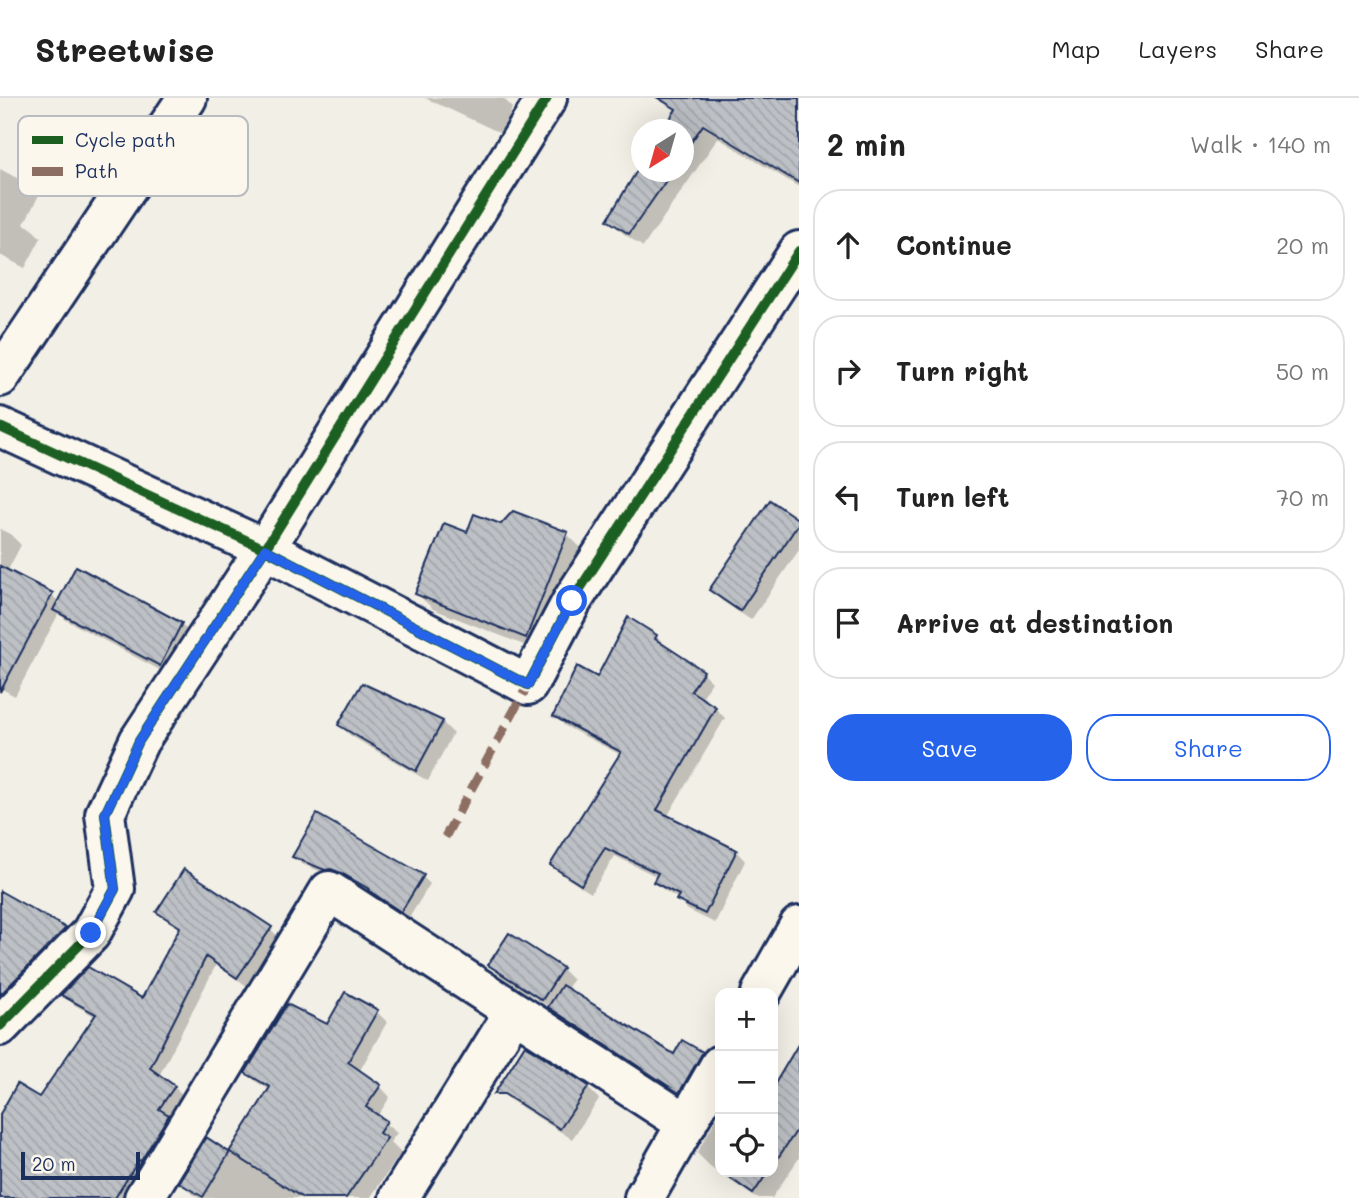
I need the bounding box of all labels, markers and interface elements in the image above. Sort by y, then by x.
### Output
text: Streetwise [35,27,214,70]
text: Map [1052,33,1100,64]
text: Layers [1138,33,1217,64]
text: Share [1255,33,1324,64]
legend [18,116,248,196]
north arrow [631,119,694,182]
text: 2 min [827,124,906,164]
text: Cycle path [75,127,175,152]
text: Walk · 140 m [1190,129,1331,159]
text: Path [75,158,118,183]
icon: ahead [829,226,867,264]
text: Continue [896,228,1012,262]
text: 20 m [1276,230,1329,260]
icon: right [829,352,867,390]
text: Turn right [896,354,1029,388]
text: 50 m [1276,356,1329,386]
icon: left [829,478,867,516]
text: Turn left [896,480,1009,514]
text: 70 m [1276,482,1329,512]
route start [556,585,587,616]
icon: arrive [829,604,867,642]
text: Arrive at destination [896,606,1173,640]
button: Save [827,714,1072,781]
button: Share [1086,714,1331,781]
route end [75,917,106,948]
map controls [715,988,778,1177]
button: + [715,988,778,1051]
button: − [715,1051,778,1114]
button: locate [715,1114,778,1177]
scale bar [21,1149,140,1181]
text: 20 m [32,1151,76,1176]

